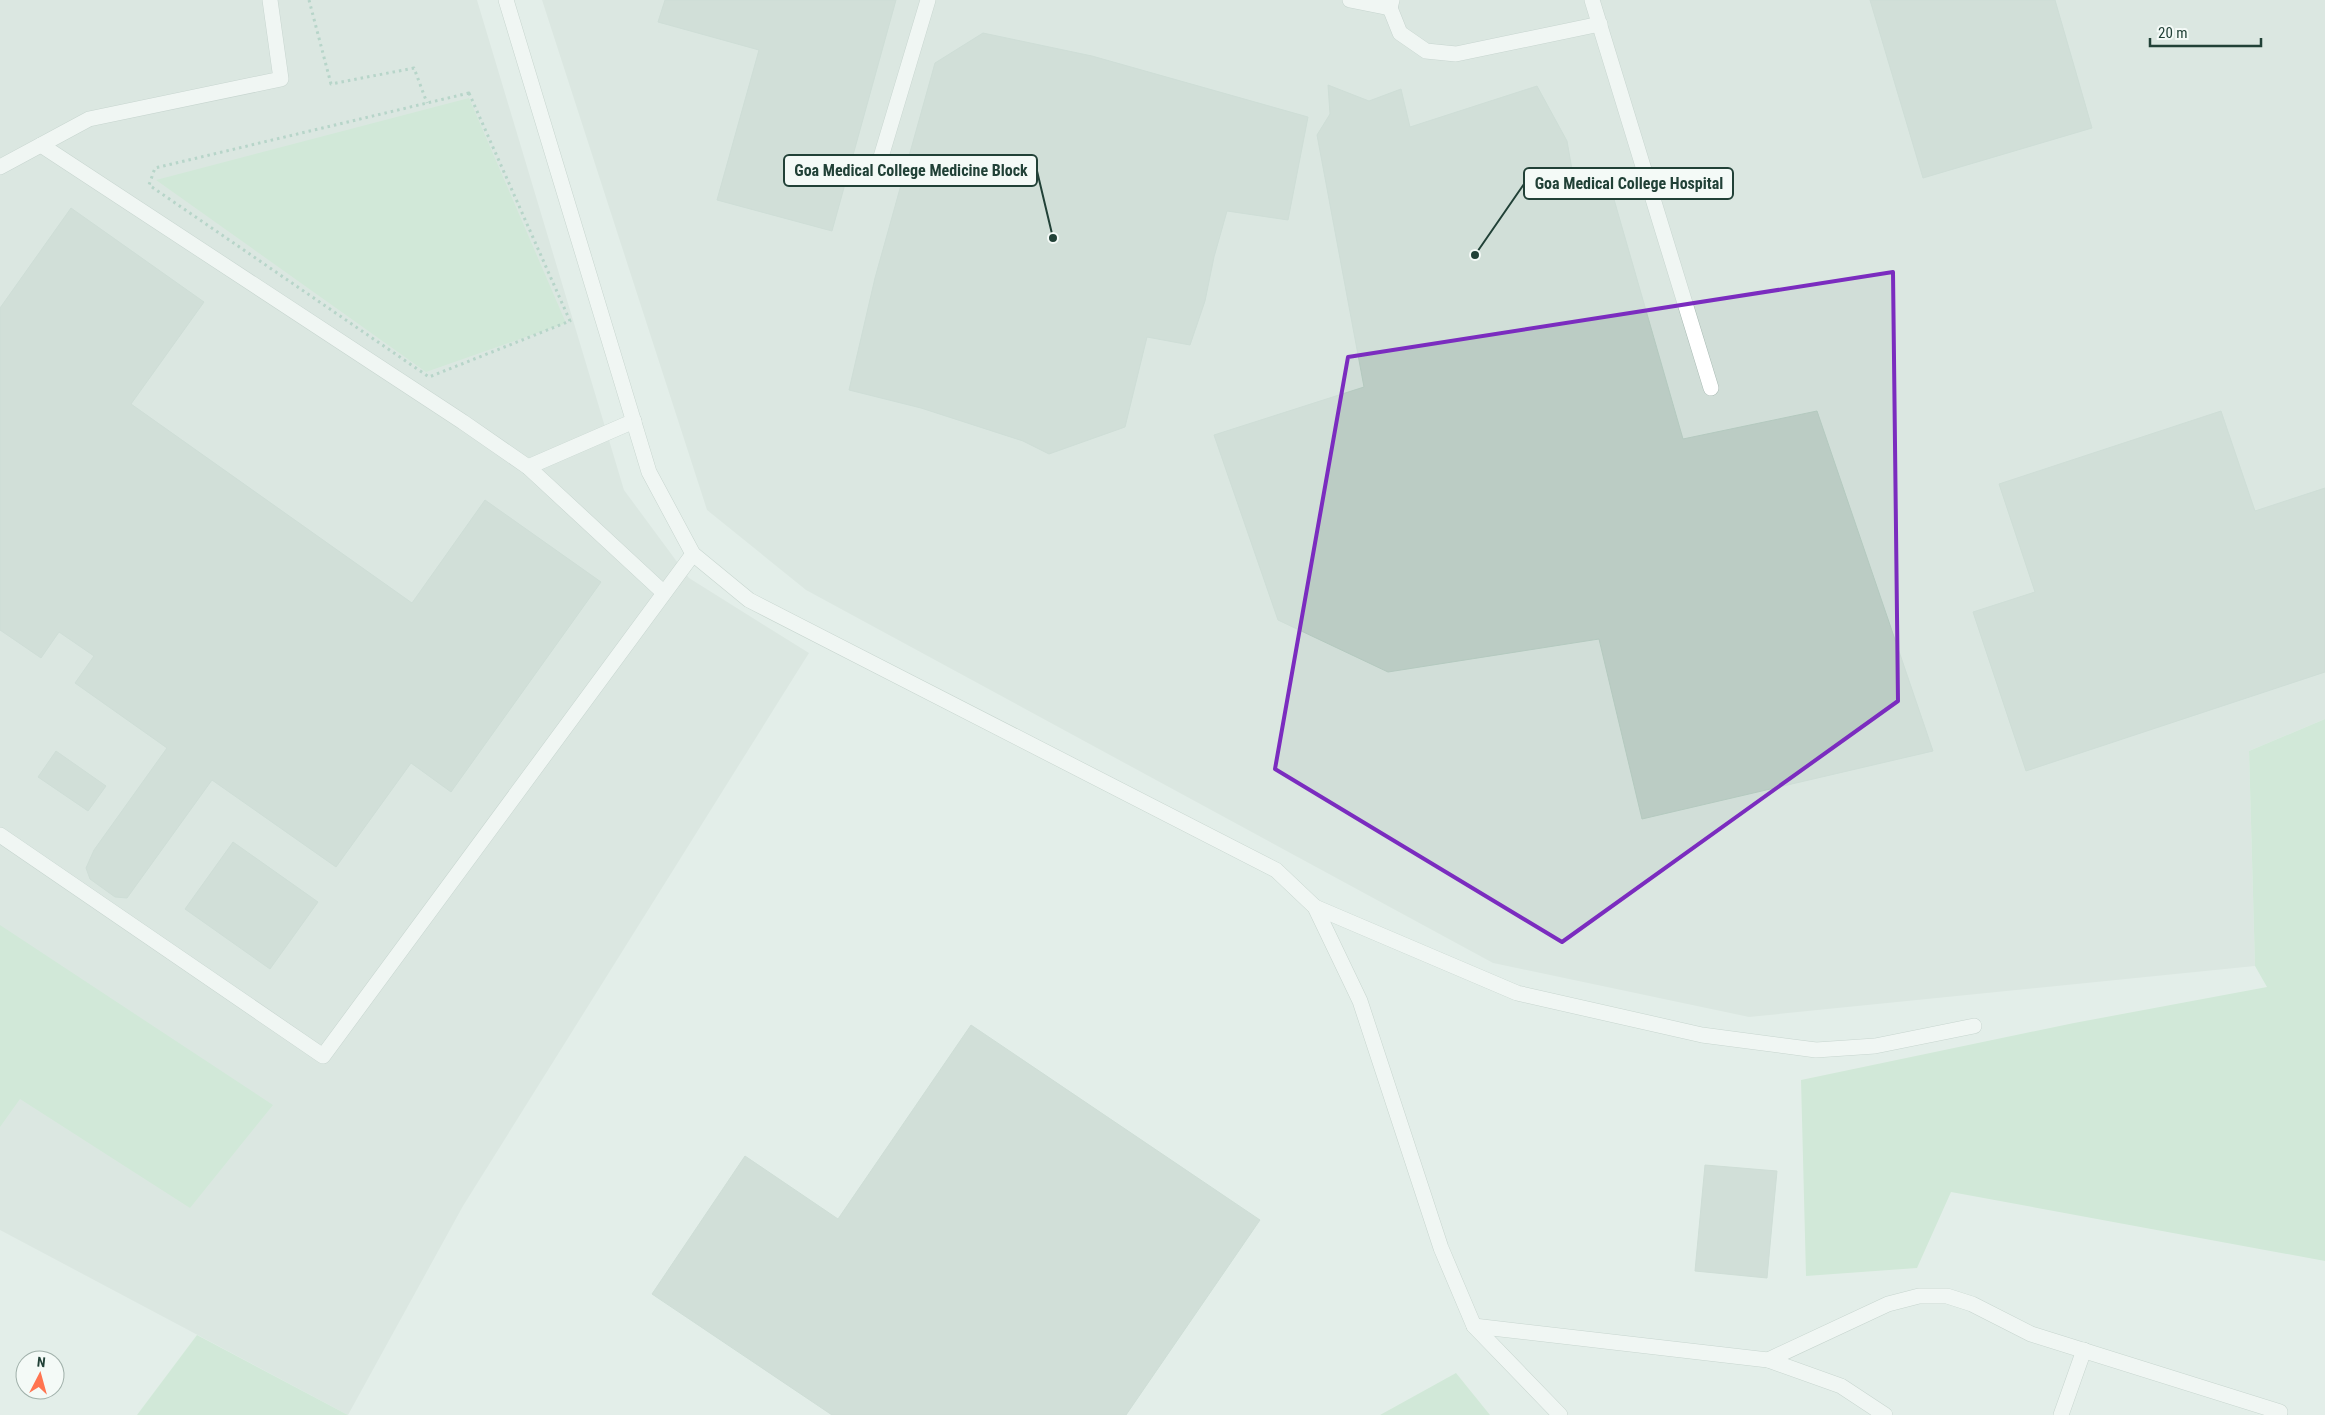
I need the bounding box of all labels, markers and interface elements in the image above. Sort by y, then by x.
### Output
scale bar [2150,15,2261,47]
text: 20 m [2158,24,2188,42]
callout: Goa Medical College Medicine Block [784,155,1037,186]
text: Goa Medical College Medicine Block [794,161,1028,180]
callout: Goa Medical College Hospital [1524,168,1733,199]
text: Goa Medical College Hospital [1535,174,1723,193]
north arrow [15,1350,65,1400]
text: N [36,1354,46,1370]

